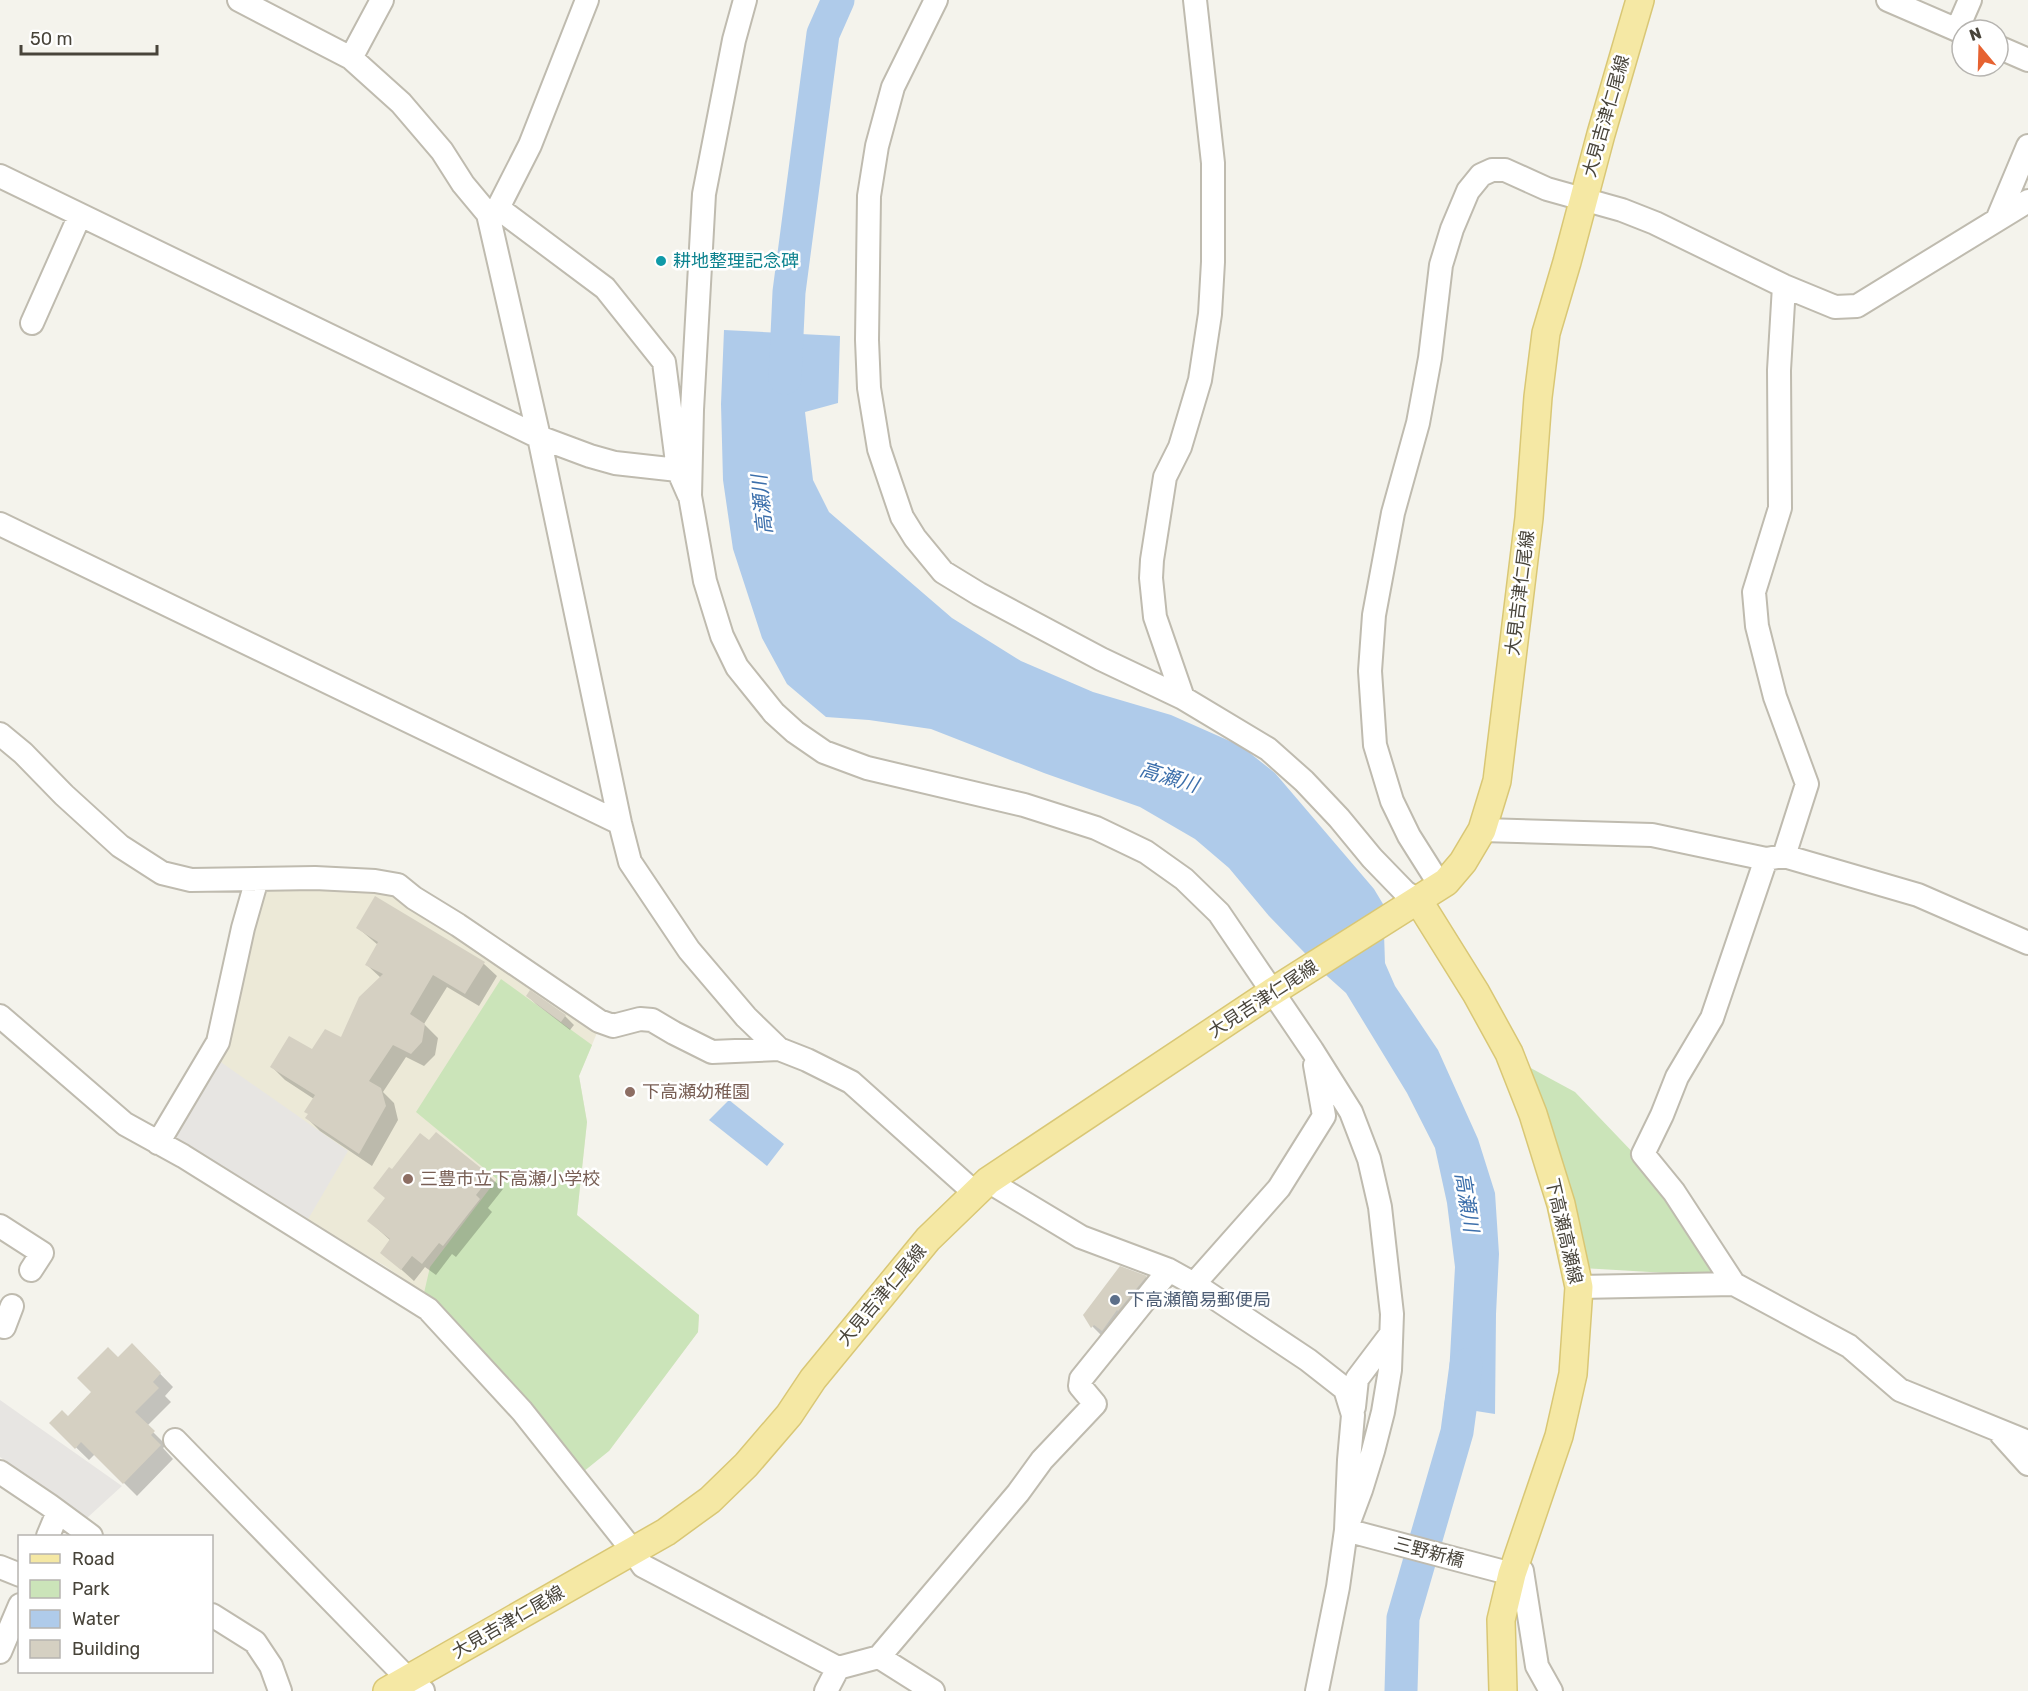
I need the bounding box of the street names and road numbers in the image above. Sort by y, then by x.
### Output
street label: 大見吉津仁尾線 [1578,52,1634,180]
street label: 大見吉津仁尾線 [1501,529,1539,657]
street label: 大見吉津仁尾線 [1204,955,1322,1043]
street label: 下高瀬高瀬線 [1541,1176,1587,1286]
street label: 大見吉津仁尾線 [833,1240,931,1350]
street label: 三野新橋 [1391,1532,1467,1572]
street label: 大見吉津仁尾線 [448,1581,568,1663]

